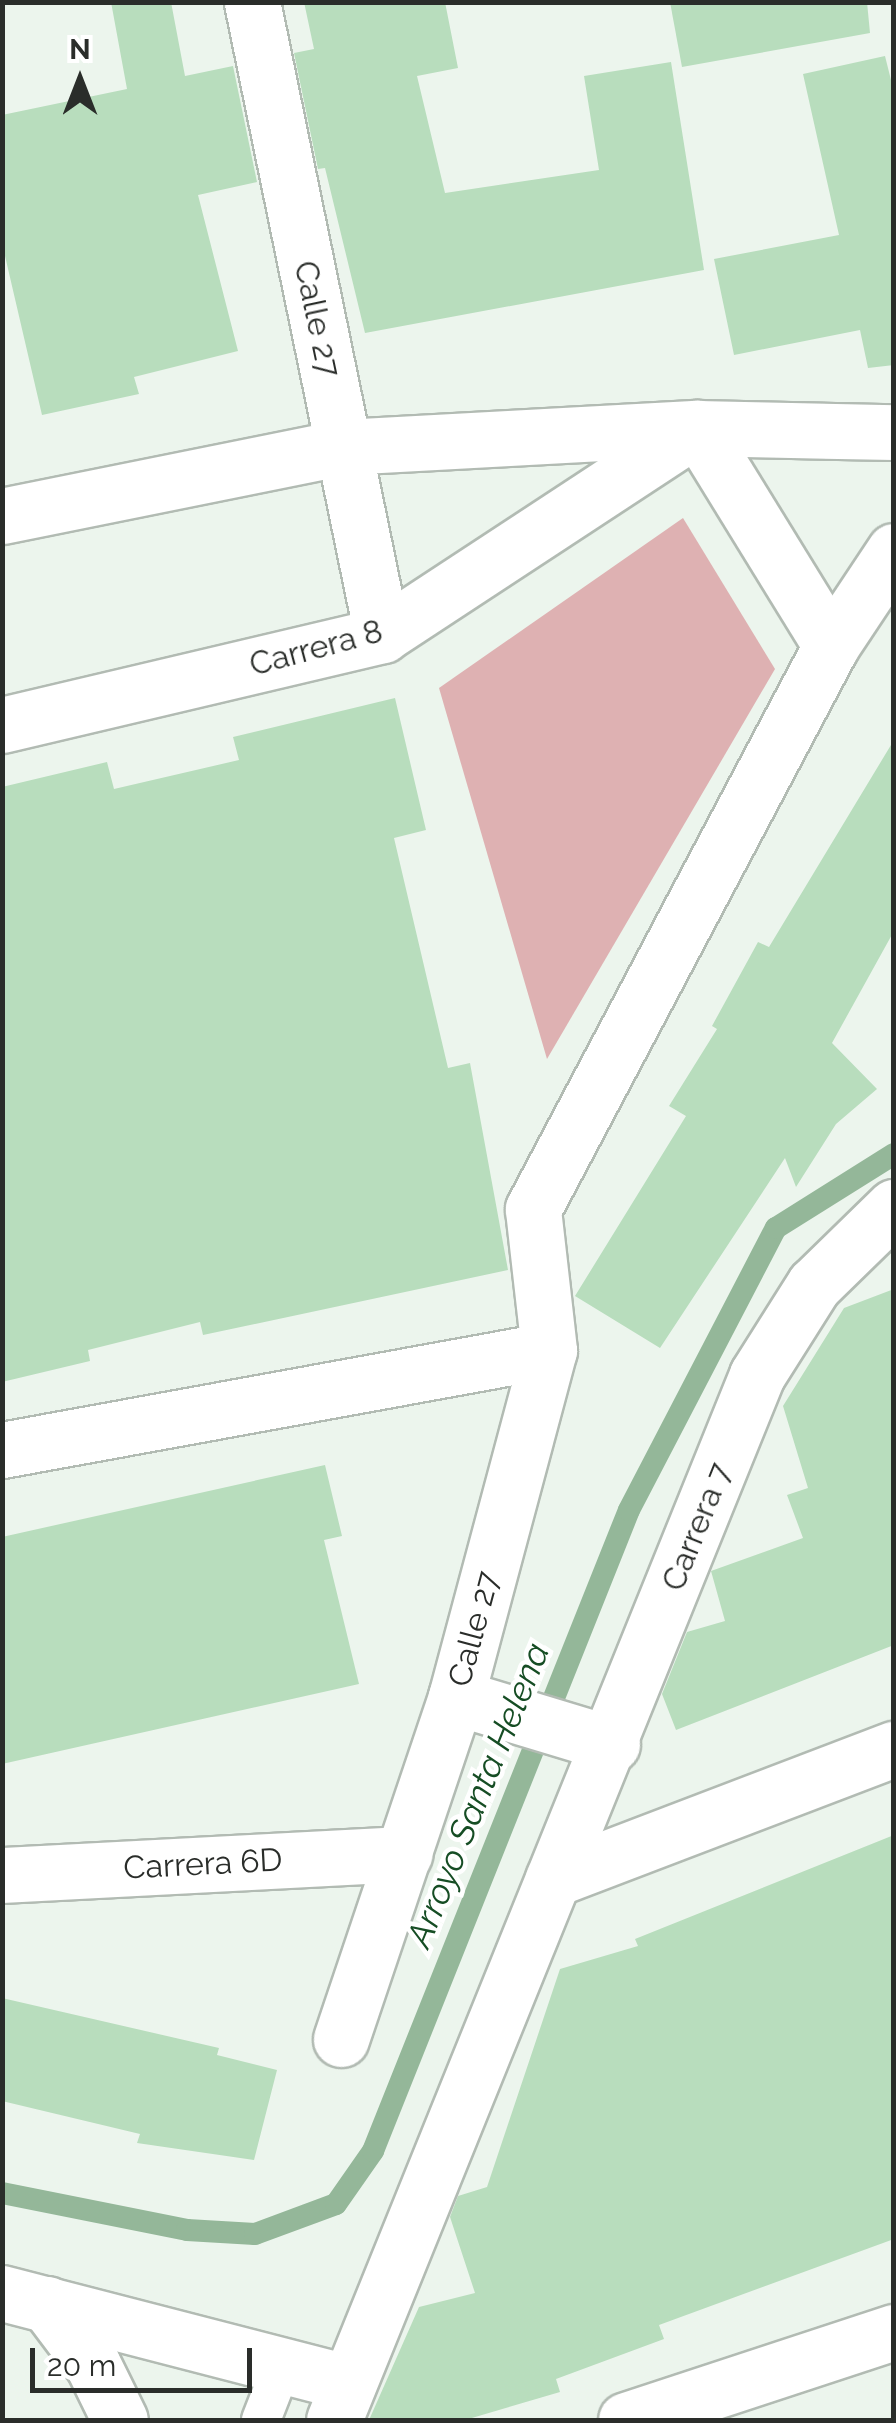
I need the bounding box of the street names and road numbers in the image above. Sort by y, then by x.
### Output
street label: Calle 27 [286,258,348,380]
street label: Carrera 8 [245,612,387,684]
street label: Carrera 7 [654,1458,740,1596]
street label: Calle 27 [440,1567,508,1691]
street label: Carrera 6D [123,1841,283,1887]

